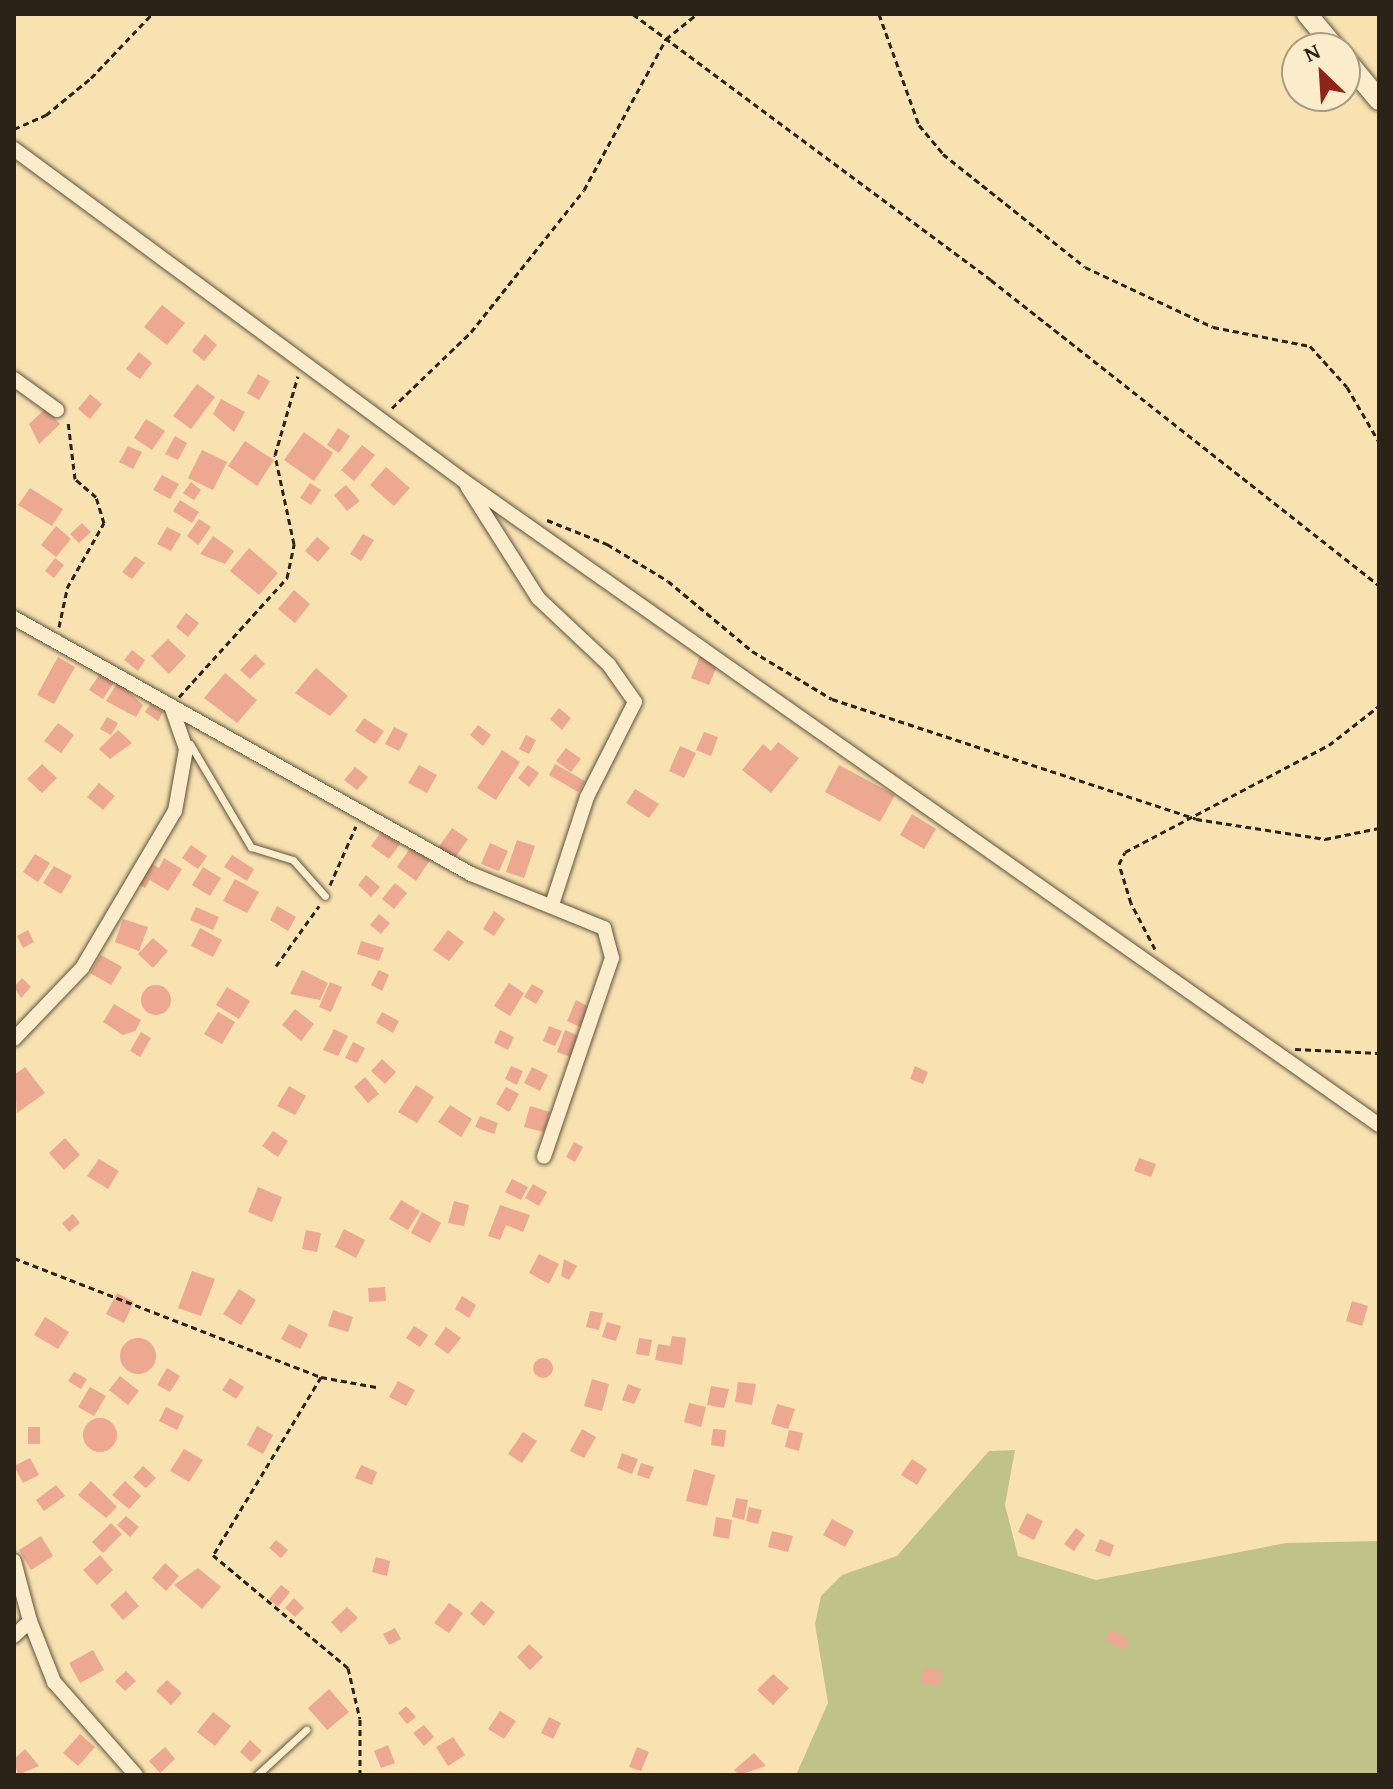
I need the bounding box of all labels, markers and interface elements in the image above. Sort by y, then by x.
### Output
north arrow [1281,32,1361,112]
text: N [1298,34,1325,70]

